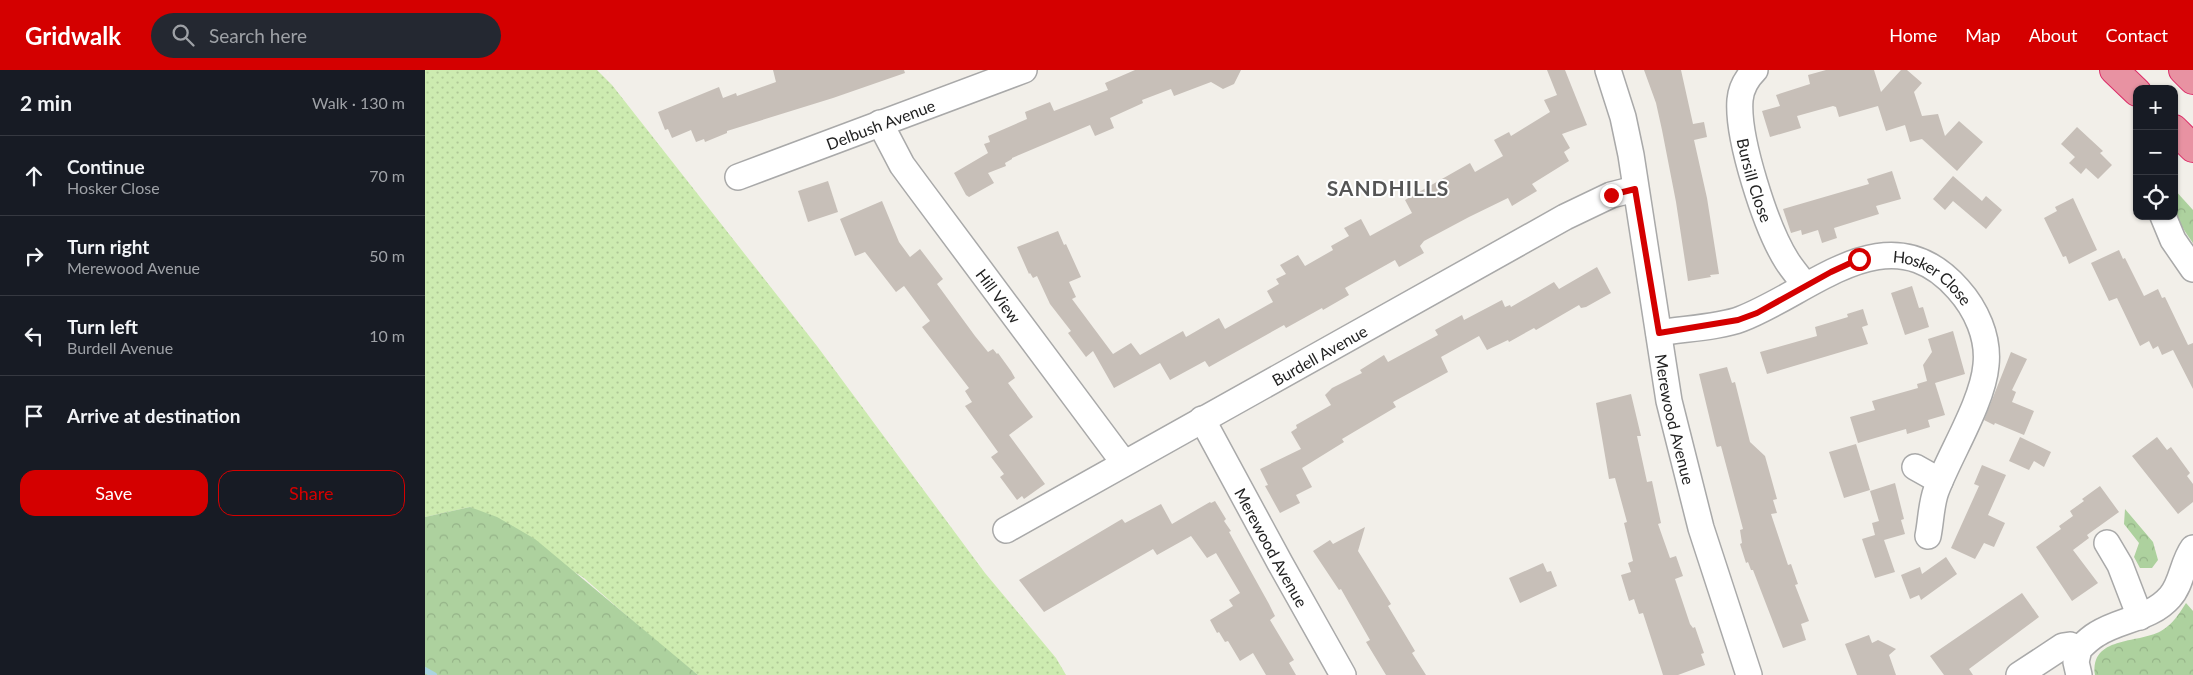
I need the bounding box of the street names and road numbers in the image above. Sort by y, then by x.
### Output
street label: Delbush Avenue [823,95,937,153]
street label: Bursill Close [1734,136,1777,225]
street label: Hosker Close [1892,246,1976,308]
street label: Hill View [973,265,1026,327]
street label: Burdell Avenue [1268,320,1370,389]
street label: Merewood Avenue [1652,352,1699,486]
street label: Merewood Avenue [1231,484,1312,610]

